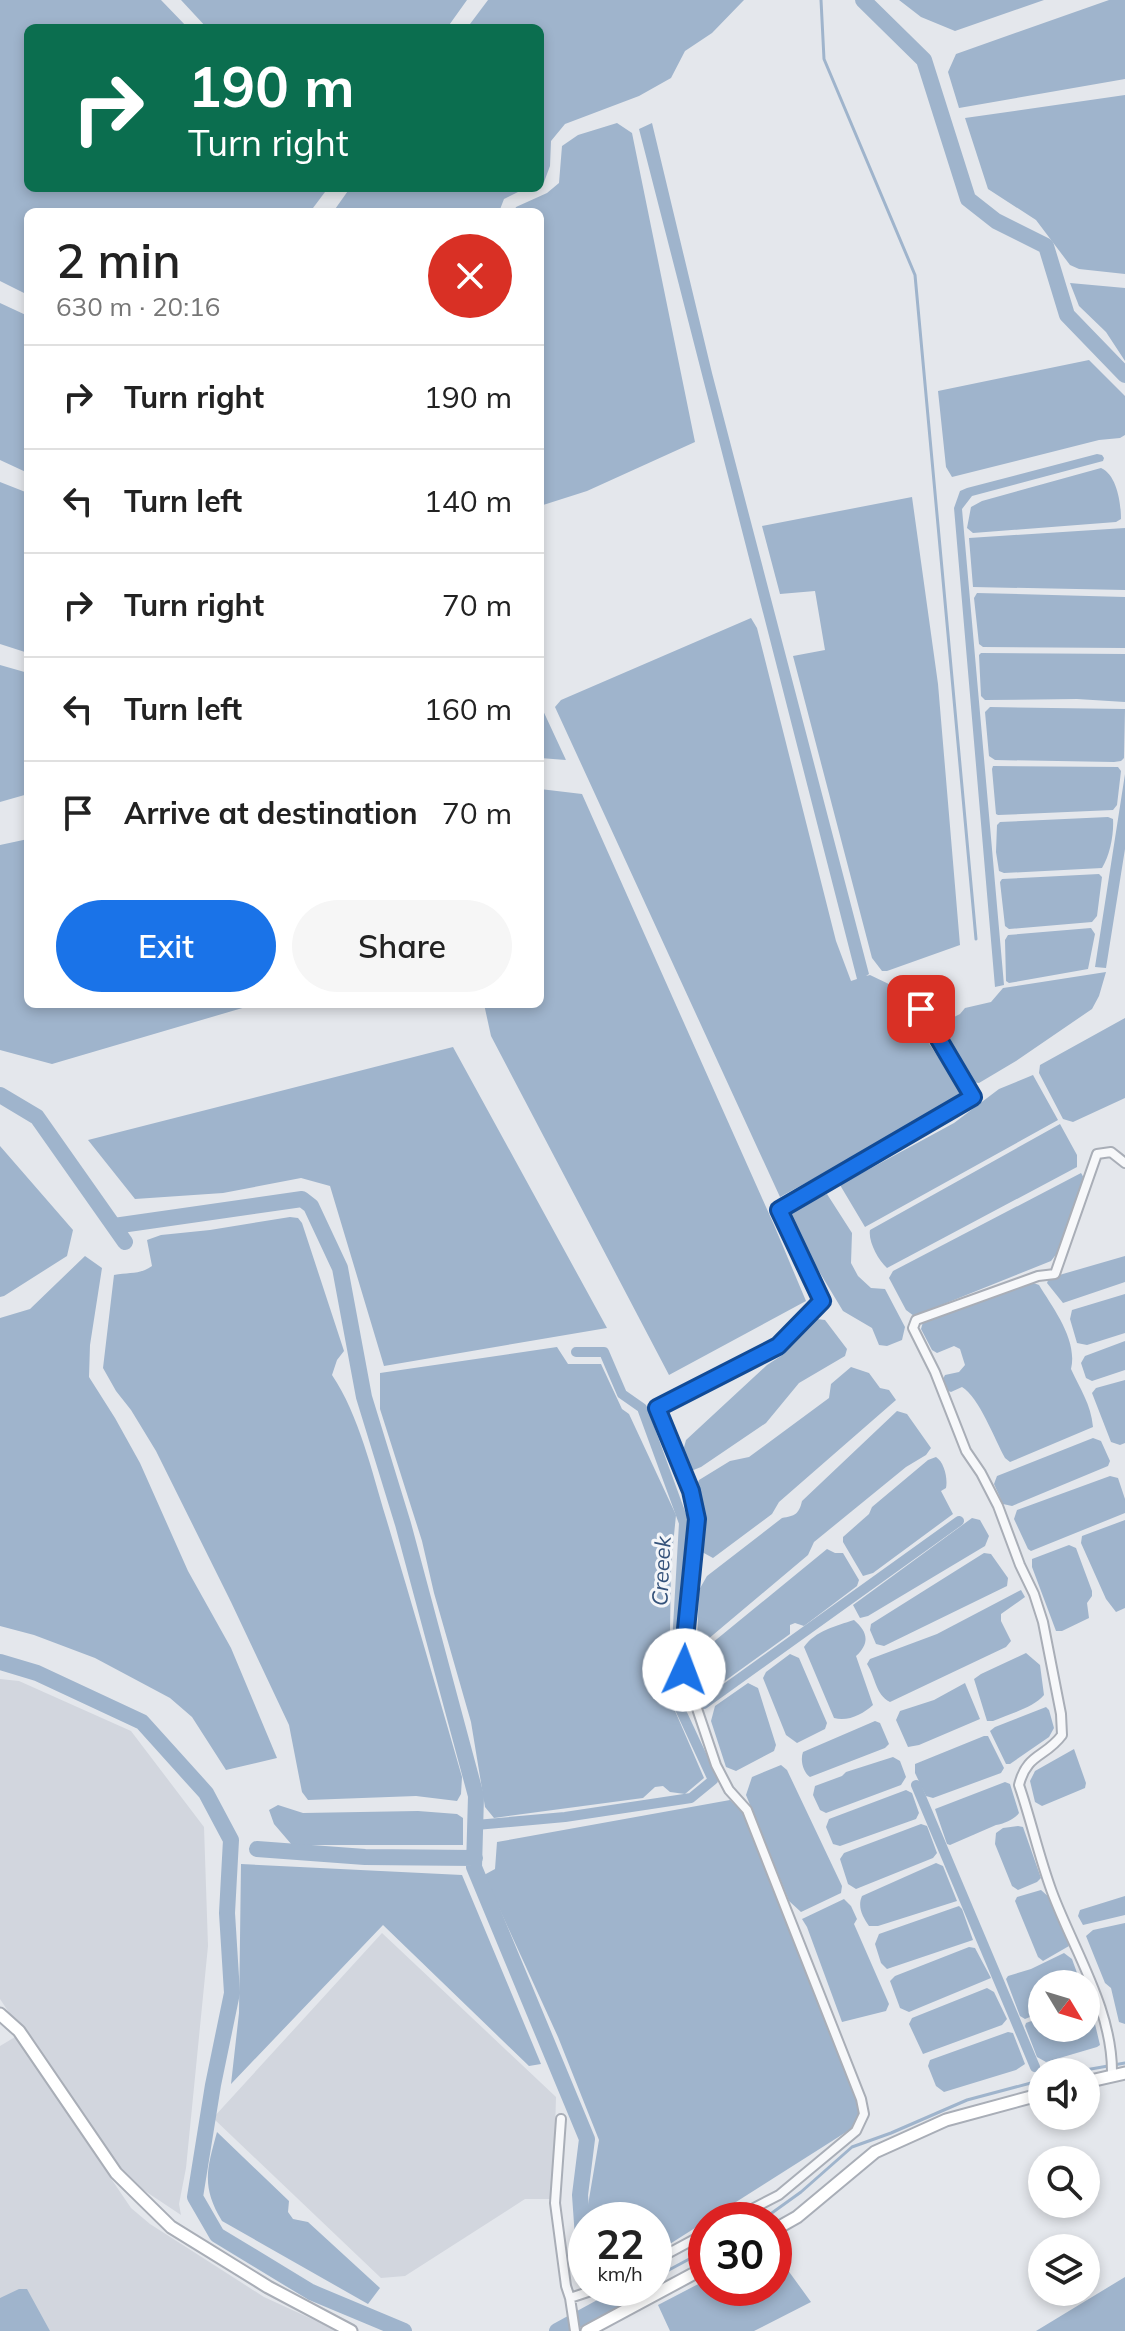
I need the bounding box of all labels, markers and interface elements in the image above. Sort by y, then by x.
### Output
text: 190 m [188,51,355,121]
icon: right [56,56,160,160]
text: Turn right [188,120,349,165]
text: 2 min [56,230,181,290]
button: close [428,234,512,318]
text: 630 m · 20:16 [56,290,220,323]
icon: right [56,375,100,419]
text: Turn right [124,378,264,416]
text: 190 m [424,378,512,416]
icon: left [56,479,100,523]
text: Turn left [124,482,242,520]
text: 140 m [424,482,512,520]
icon: right [56,583,100,627]
text: Turn right [124,586,264,624]
text: 70 m [442,586,512,624]
icon: left [56,687,100,731]
text: Turn left [124,690,242,728]
text: 160 m [424,690,512,728]
icon: arrive [56,791,100,835]
text: Arrive at destination [124,794,418,832]
text: 70 m [442,794,512,832]
button: Exit [56,900,276,992]
button: Share [292,900,512,992]
pin [887,975,955,1043]
icon: arrive [899,987,943,1031]
water label: Creeek [645,1535,677,1607]
position arrow [642,1628,726,1712]
north arrow [1028,1970,1100,2042]
map controls [1028,1970,1100,2306]
button: sound [1028,2058,1100,2130]
button: search [1028,2146,1100,2218]
speed limit sign: 30 [688,2202,792,2306]
text: 22 [596,2219,644,2269]
button: layers [1028,2234,1100,2306]
text: km/h [597,2261,643,2286]

